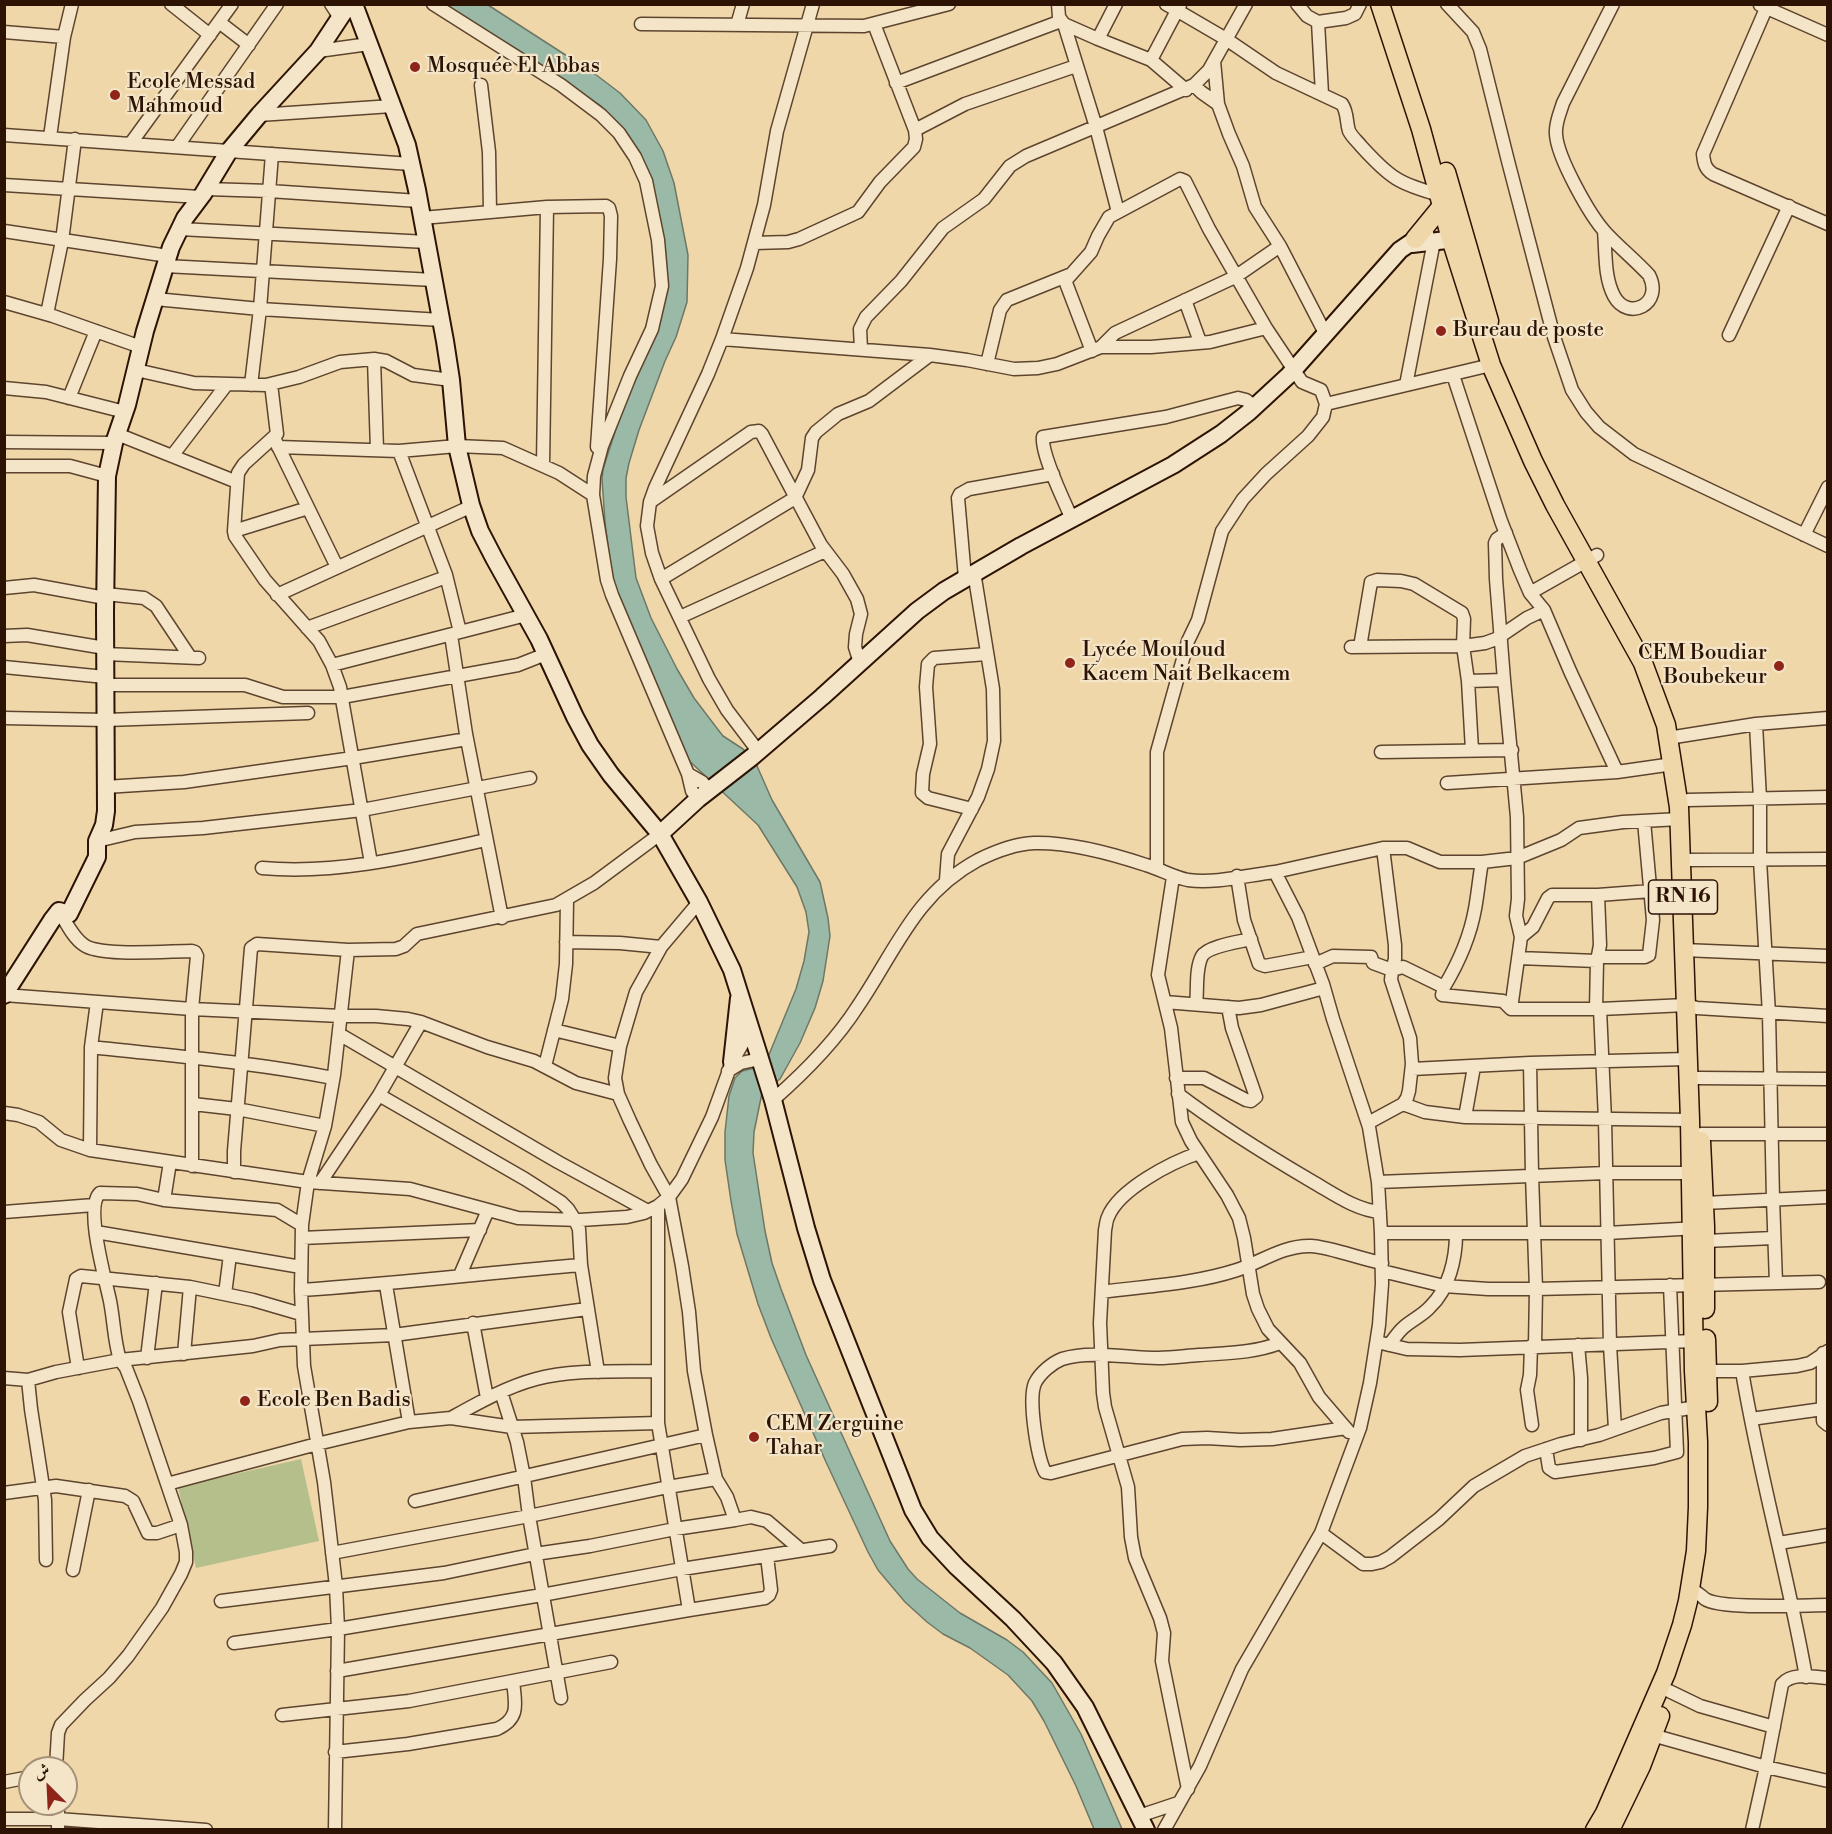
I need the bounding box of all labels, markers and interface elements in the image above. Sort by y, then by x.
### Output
place label: Mosquée El Abbas [427,54,600,80]
marker: Mosquée El Abbas [408,60,422,74]
place label: Ecole Messad Mahmoud [127,70,255,120]
marker: Ecole Messad Mahmoud [108,88,122,102]
place label: Bureau de poste [1453,318,1604,344]
marker: Bureau de poste [1434,324,1448,338]
place label: Lycée Mouloud Kacem Nait Belkacem [1082,638,1291,688]
place label: CEM Boudiar Boubekeur [1638,641,1767,691]
marker: Lycée Mouloud Kacem Nait Belkacem [1063,656,1077,670]
marker: CEM Boudiar Boubekeur [1772,659,1786,673]
road number: RN 16 [1648,880,1718,914]
place label: Ecole Ben Badis [257,1388,411,1414]
marker: Ecole Ben Badis [238,1394,252,1408]
place label: CEM Zerguine Tahar [766,1412,904,1462]
marker: CEM Zerguine Tahar [747,1430,761,1444]
north arrow [18,1756,78,1816]
text: ش [30,1759,53,1784]

